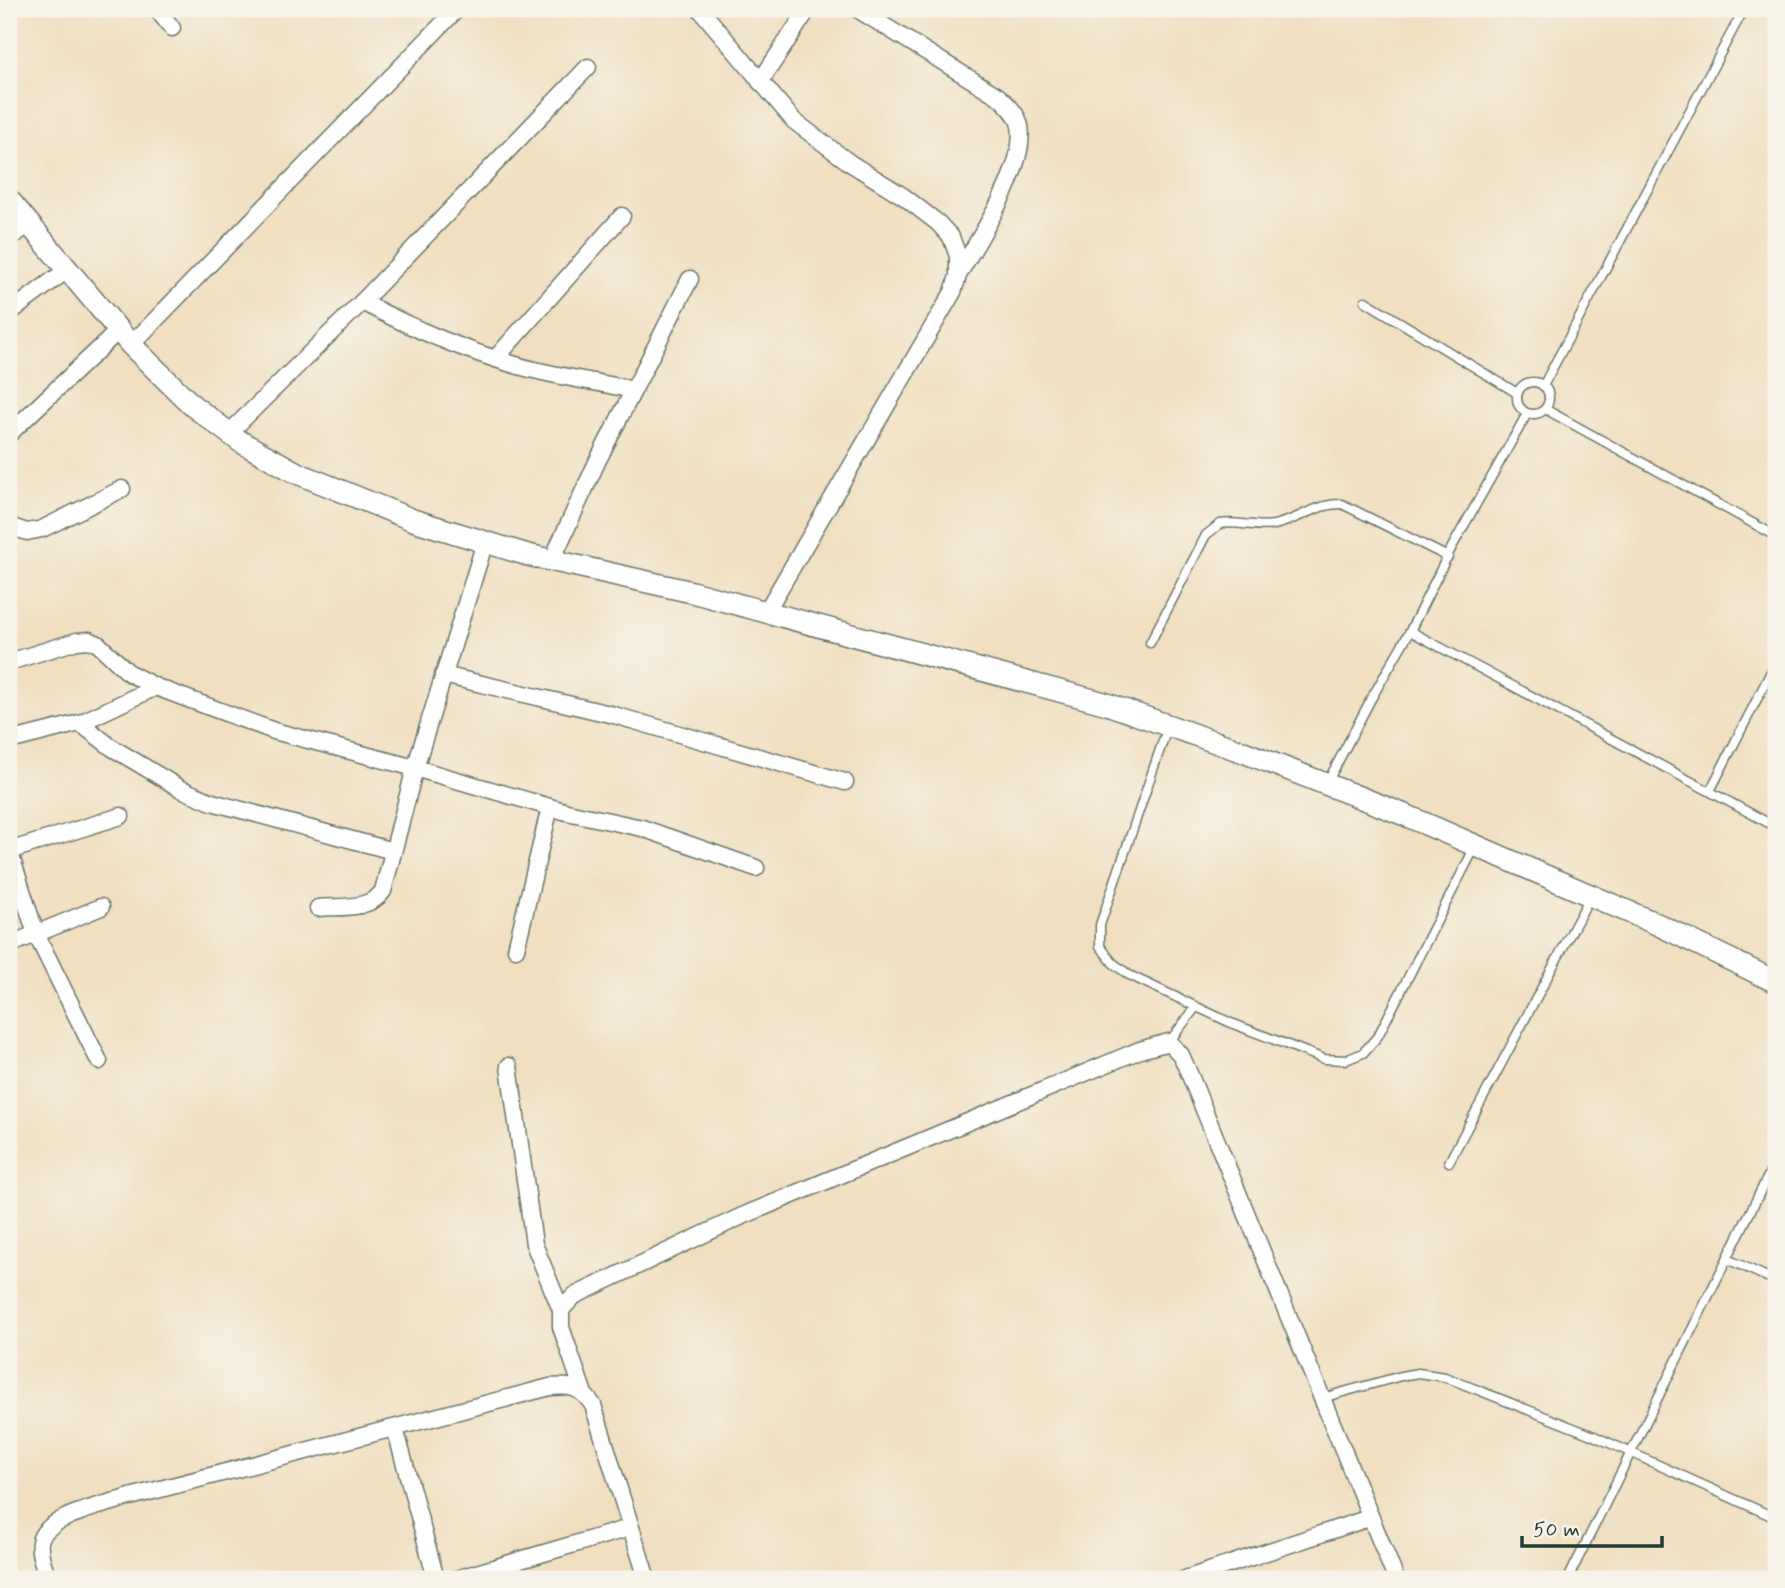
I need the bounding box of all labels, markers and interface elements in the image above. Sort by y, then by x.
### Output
scale bar [1522,1504,1662,1548]
text: 50 m [1533,1516,1580,1544]

